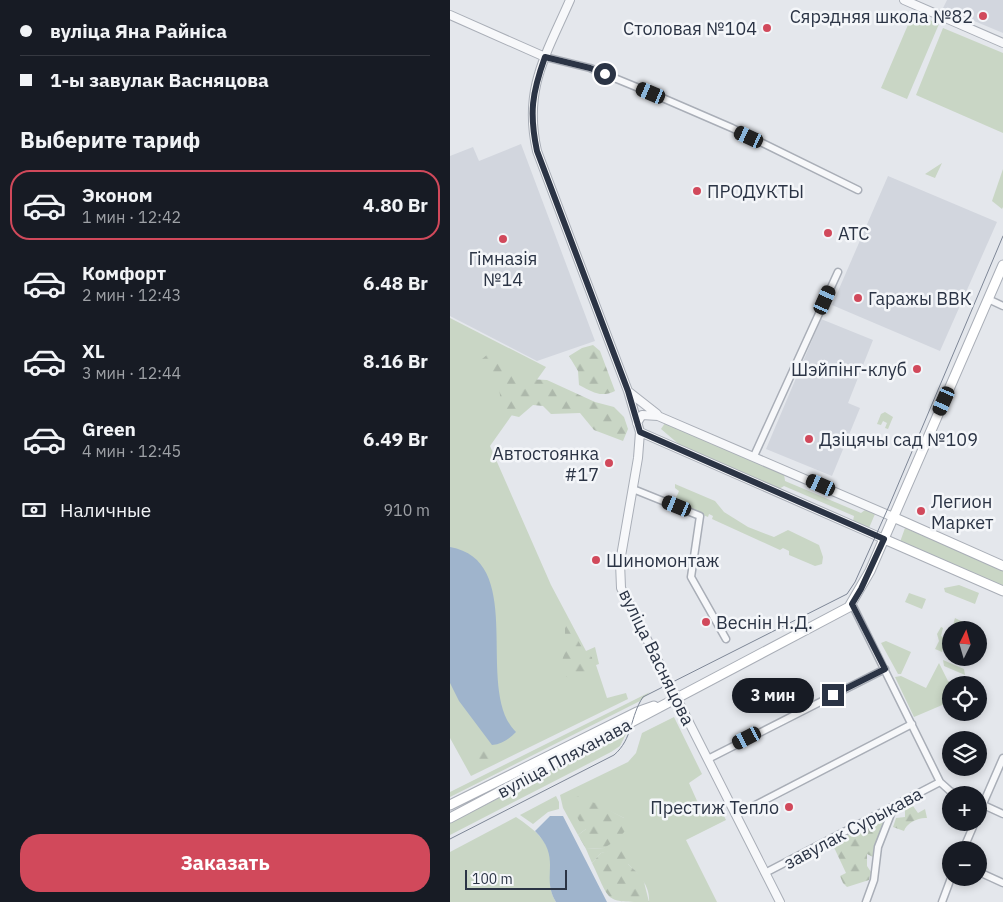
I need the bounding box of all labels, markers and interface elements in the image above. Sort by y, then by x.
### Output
place label: Сярэдняя школа №82 [790,5,973,28]
marker: Сярэдняя школа №82 [977,10,989,22]
place label: Столовая №104 [623,17,757,40]
text: вуліца Яна Райніса [50,19,227,43]
marker: Столовая №104 [761,22,773,34]
route start [594,63,616,85]
text: 1-ы завулак Васняцова [50,68,269,92]
car [634,80,667,106]
car [732,124,765,150]
text: Выберите тариф [20,125,200,154]
place label: ПРОДУКТЫ [707,180,804,203]
icon: car [22,183,67,228]
text: Эконом [82,183,153,207]
marker: ПРОДУКТЫ [691,185,703,197]
text: 4.80 Br [363,193,428,217]
text: 1 мин · 12:42 [82,207,181,227]
place label: АТС [838,222,869,245]
marker: АТС [822,227,834,239]
marker: Гімназія №14 [497,233,509,245]
place label: Гімназія №14 [469,247,537,291]
icon: car [22,261,67,306]
text: Комфорт [82,261,166,285]
text: 6.48 Br [363,271,428,295]
car [812,283,837,317]
text: 2 мин · 12:43 [82,285,181,305]
place label: Гаражы ВВК [868,287,972,310]
marker: Гаражы ВВК [852,292,864,304]
icon: car [22,339,67,384]
text: XL [82,339,105,363]
text: 8.16 Br [363,349,428,373]
place label: Шэйпінг-клуб [791,358,907,381]
text: 3 мин · 12:44 [82,363,181,383]
marker: Шэйпінг-клуб [911,363,923,375]
car [931,384,956,418]
icon: car [22,417,67,462]
text: Green [82,417,136,441]
text: 6.49 Br [363,427,428,451]
place label: Дзіцячы сад №109 [819,428,978,451]
marker: Дзіцячы сад №109 [803,433,815,445]
text: 4 мин · 12:45 [82,441,181,461]
place label: Автостоянка #17 [492,442,599,486]
marker: Автостоянка #17 [603,457,615,469]
car [804,472,837,498]
place label: Легион Маркет [931,490,994,534]
car [660,493,693,519]
icon: cash [20,496,48,524]
text: Наличные [60,498,151,522]
text: 910 m [383,500,430,520]
marker: Легион Маркет [915,505,927,517]
place label: Шиномонтаж [606,549,720,572]
marker: Шиномонтаж [590,554,602,566]
street label: вуліца Васняцова [614,585,700,729]
place label: Веснін Н.Д. [716,611,813,634]
marker: Веснін Н.Д. [700,616,712,628]
north arrow [942,621,988,666]
map controls [942,621,987,886]
button: locate [942,676,987,721]
callout: 3 мин [733,678,816,712]
route end [822,684,844,706]
text: 3 мин [751,685,795,705]
street label: вуліца Пляханава [493,713,635,803]
car [730,725,763,751]
button: layers [942,731,987,776]
street label: завулак Сурыкава [780,782,927,874]
button: + [942,786,987,831]
place label: Престиж Тепло [650,796,779,819]
marker: Престиж Тепло [783,801,795,813]
button: Заказать [20,834,430,892]
button: − [942,841,987,886]
scale bar [465,867,568,890]
text: 100 m [472,870,513,888]

